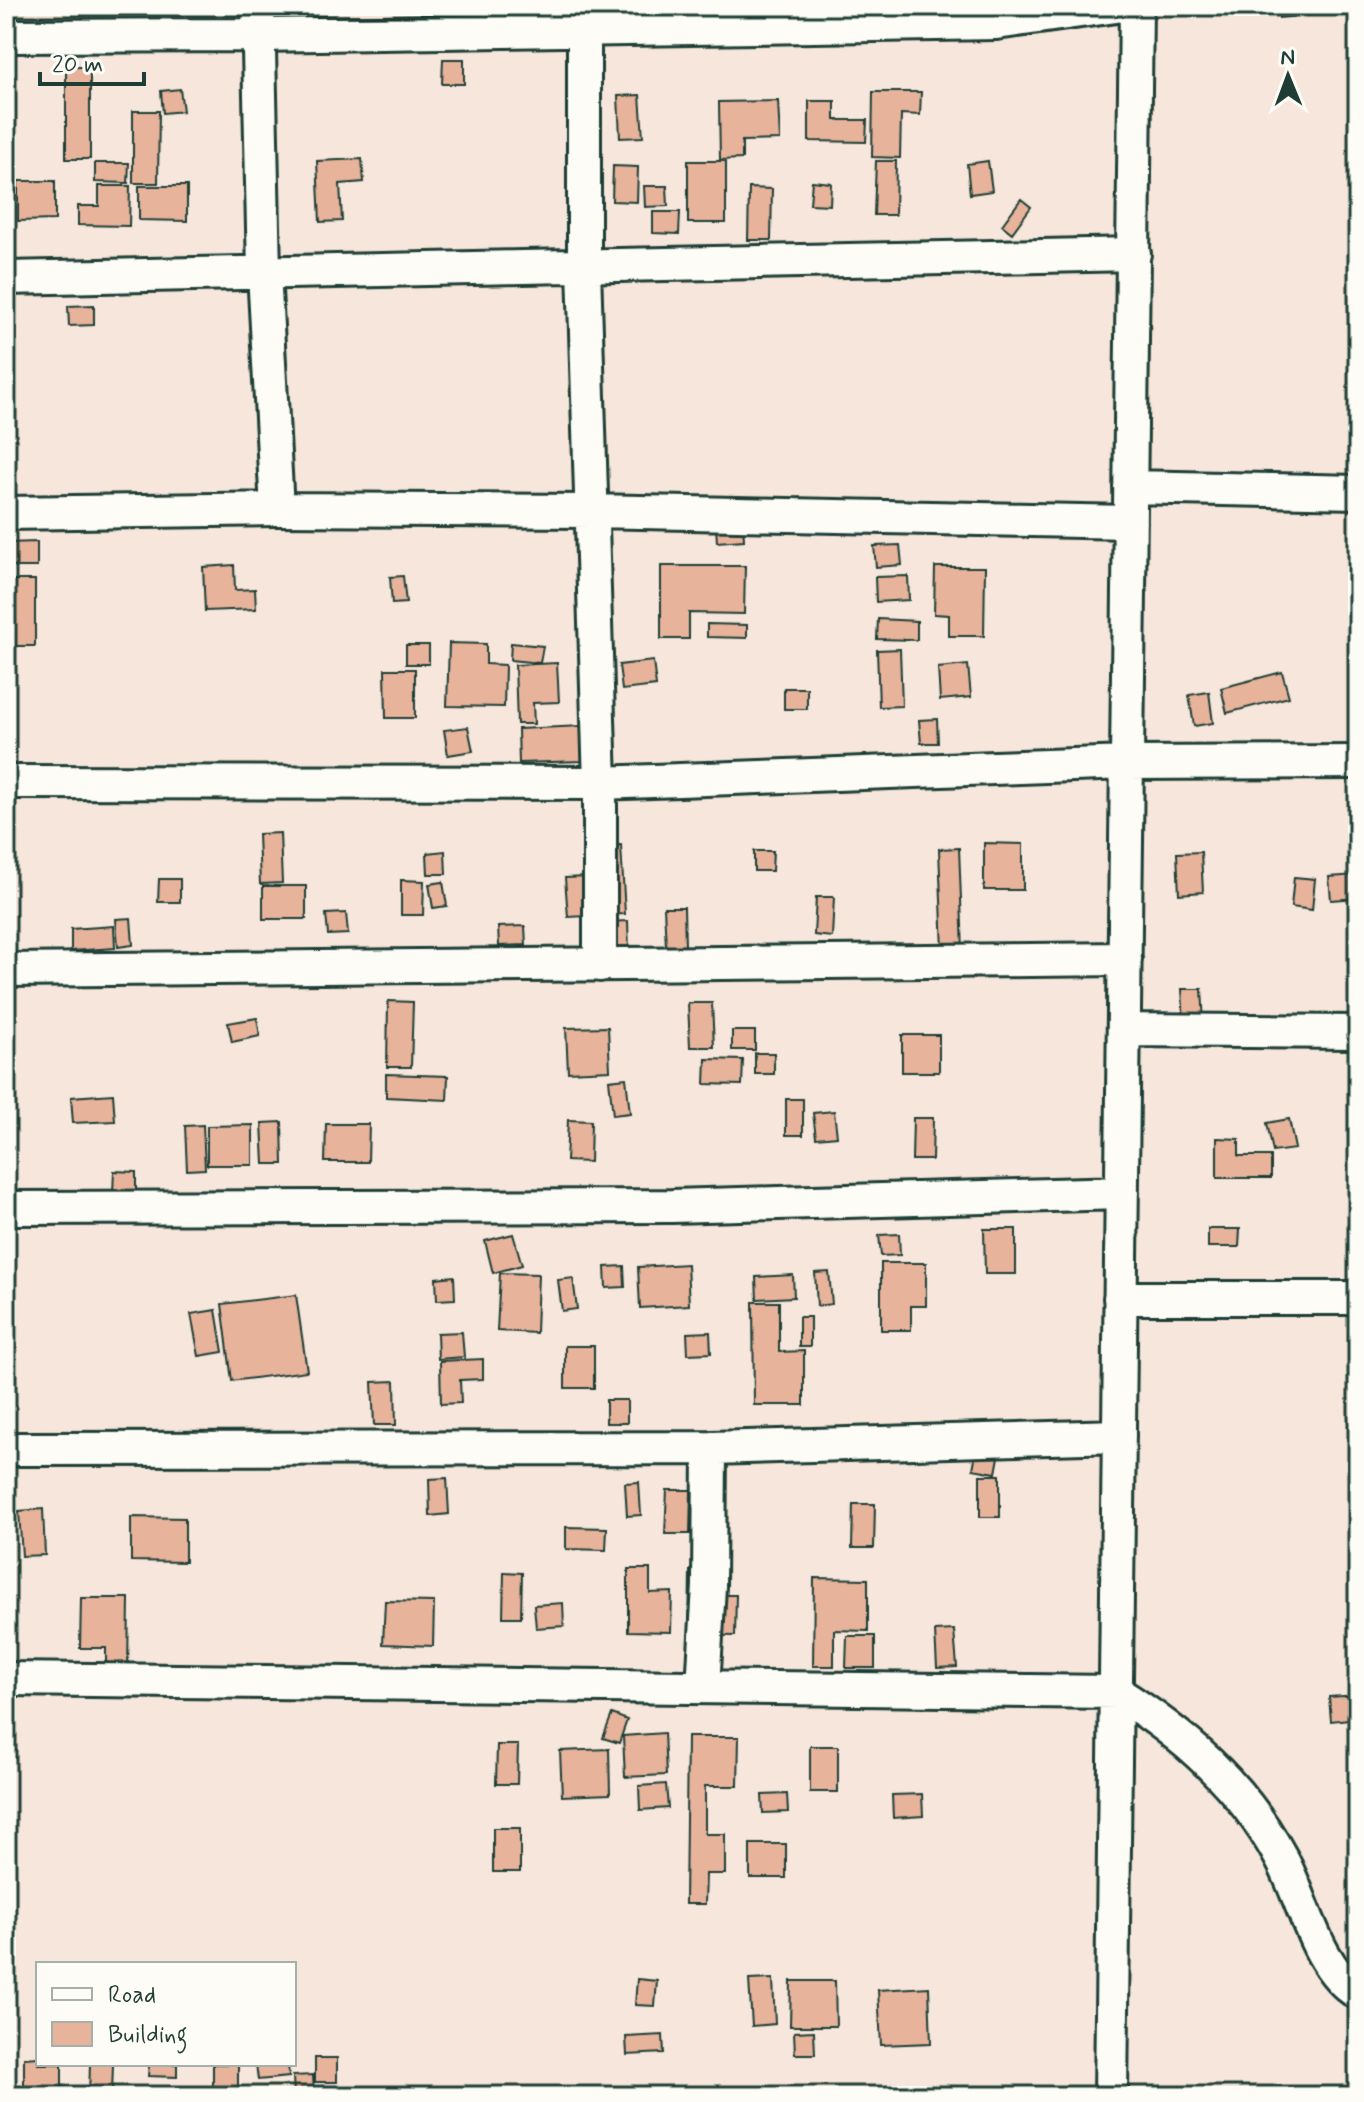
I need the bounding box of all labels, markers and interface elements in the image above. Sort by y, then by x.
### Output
scale bar [40,36,144,86]
north arrow [1248,36,1328,116]
text: N [1280,44,1295,72]
text: 20 m [52,50,103,81]
legend [36,1962,296,2066]
text: Road [108,1980,156,2011]
text: Building [108,2020,188,2054]

